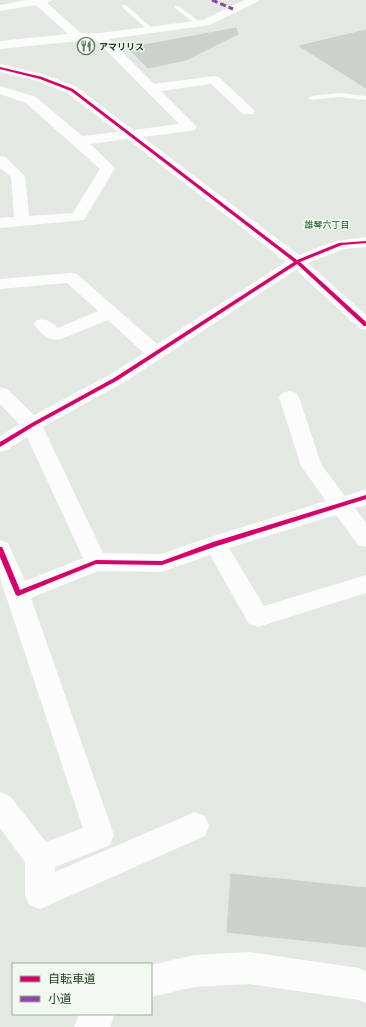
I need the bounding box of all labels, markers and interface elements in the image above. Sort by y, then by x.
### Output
restaurant icon: アマリリス [76,36,96,56]
place label: アマリリス [99,41,144,52]
district label: 雄琴六丁目 [303,219,350,230]
legend [12,963,152,1015]
text: 自転車道 [48,971,96,986]
text: 小道 [48,991,72,1006]

